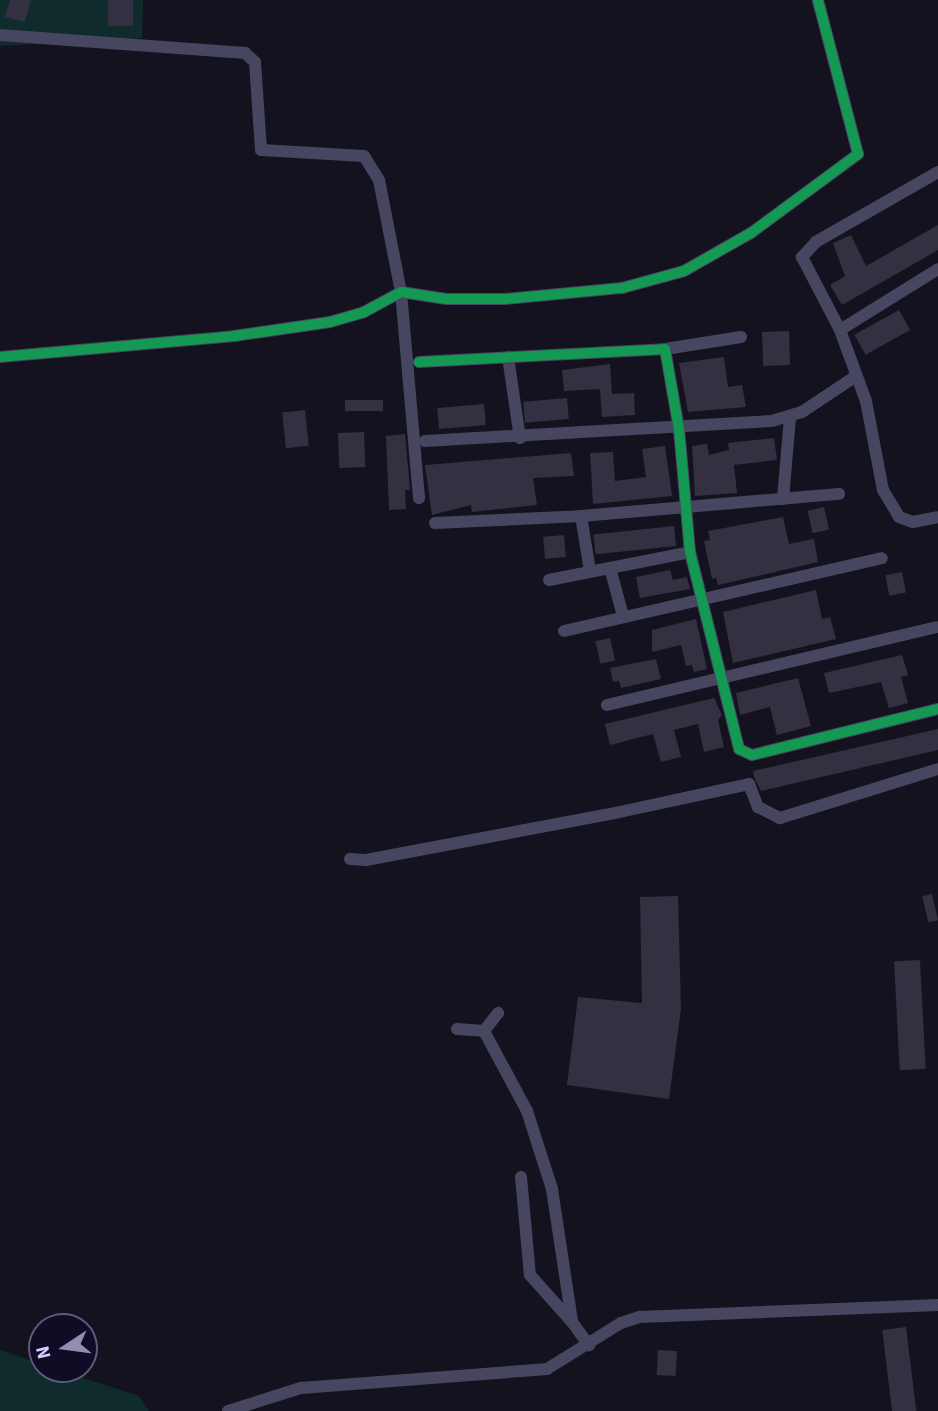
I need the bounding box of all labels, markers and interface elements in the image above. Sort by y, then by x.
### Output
north arrow [28,1313,98,1383]
text: N [29,1343,59,1362]

